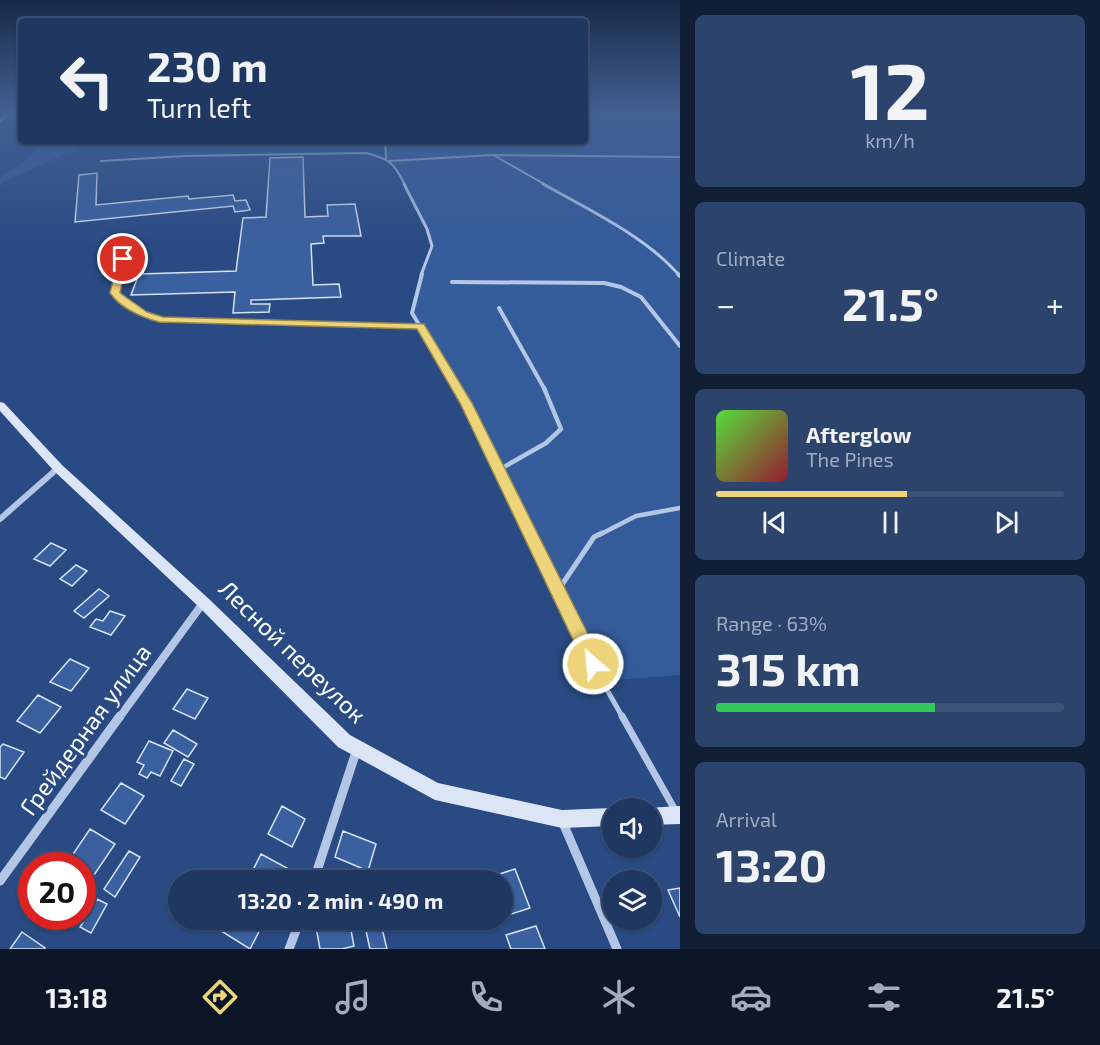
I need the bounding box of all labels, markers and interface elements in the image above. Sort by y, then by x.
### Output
text: 230 m [147,40,268,90]
icon: left [48,42,126,120]
text: 12 [850,42,930,136]
text: Turn left [147,91,251,123]
text: km/h [865,128,915,152]
pin [97,233,148,284]
icon: arrive [106,242,139,275]
text: Climate [716,246,785,270]
text: 21.5° [842,276,939,330]
text: − [716,284,735,324]
text: + [1046,284,1064,324]
text: Afterglow [806,421,911,447]
text: The Pines [806,447,894,471]
icon: previous [758,506,791,539]
icon: pause [874,506,907,539]
icon: next [990,506,1023,539]
street label: Лесной переулок [213,573,373,729]
text: Range · 63% [716,611,827,635]
position arrow [561,632,625,696]
street label: Грейдерная улица [13,638,157,821]
text: 315 km [716,641,860,695]
map controls [602,798,662,930]
button: sound [602,798,662,858]
text: Arrival [716,807,777,831]
text: 13:20 [716,837,827,891]
speed limit sign: 20 [18,852,96,930]
button: layers [602,870,662,930]
text: 13:20 · 2 min · 490 m [238,887,443,913]
icon: directions [199,976,241,1018]
icon: music [332,976,374,1018]
icon: phone [465,976,507,1018]
icon: climate [598,976,640,1018]
icon: car [730,976,772,1018]
icon: filters [863,976,905,1018]
text: 13:18 [45,981,108,1013]
text: 21.5° [996,981,1054,1013]

